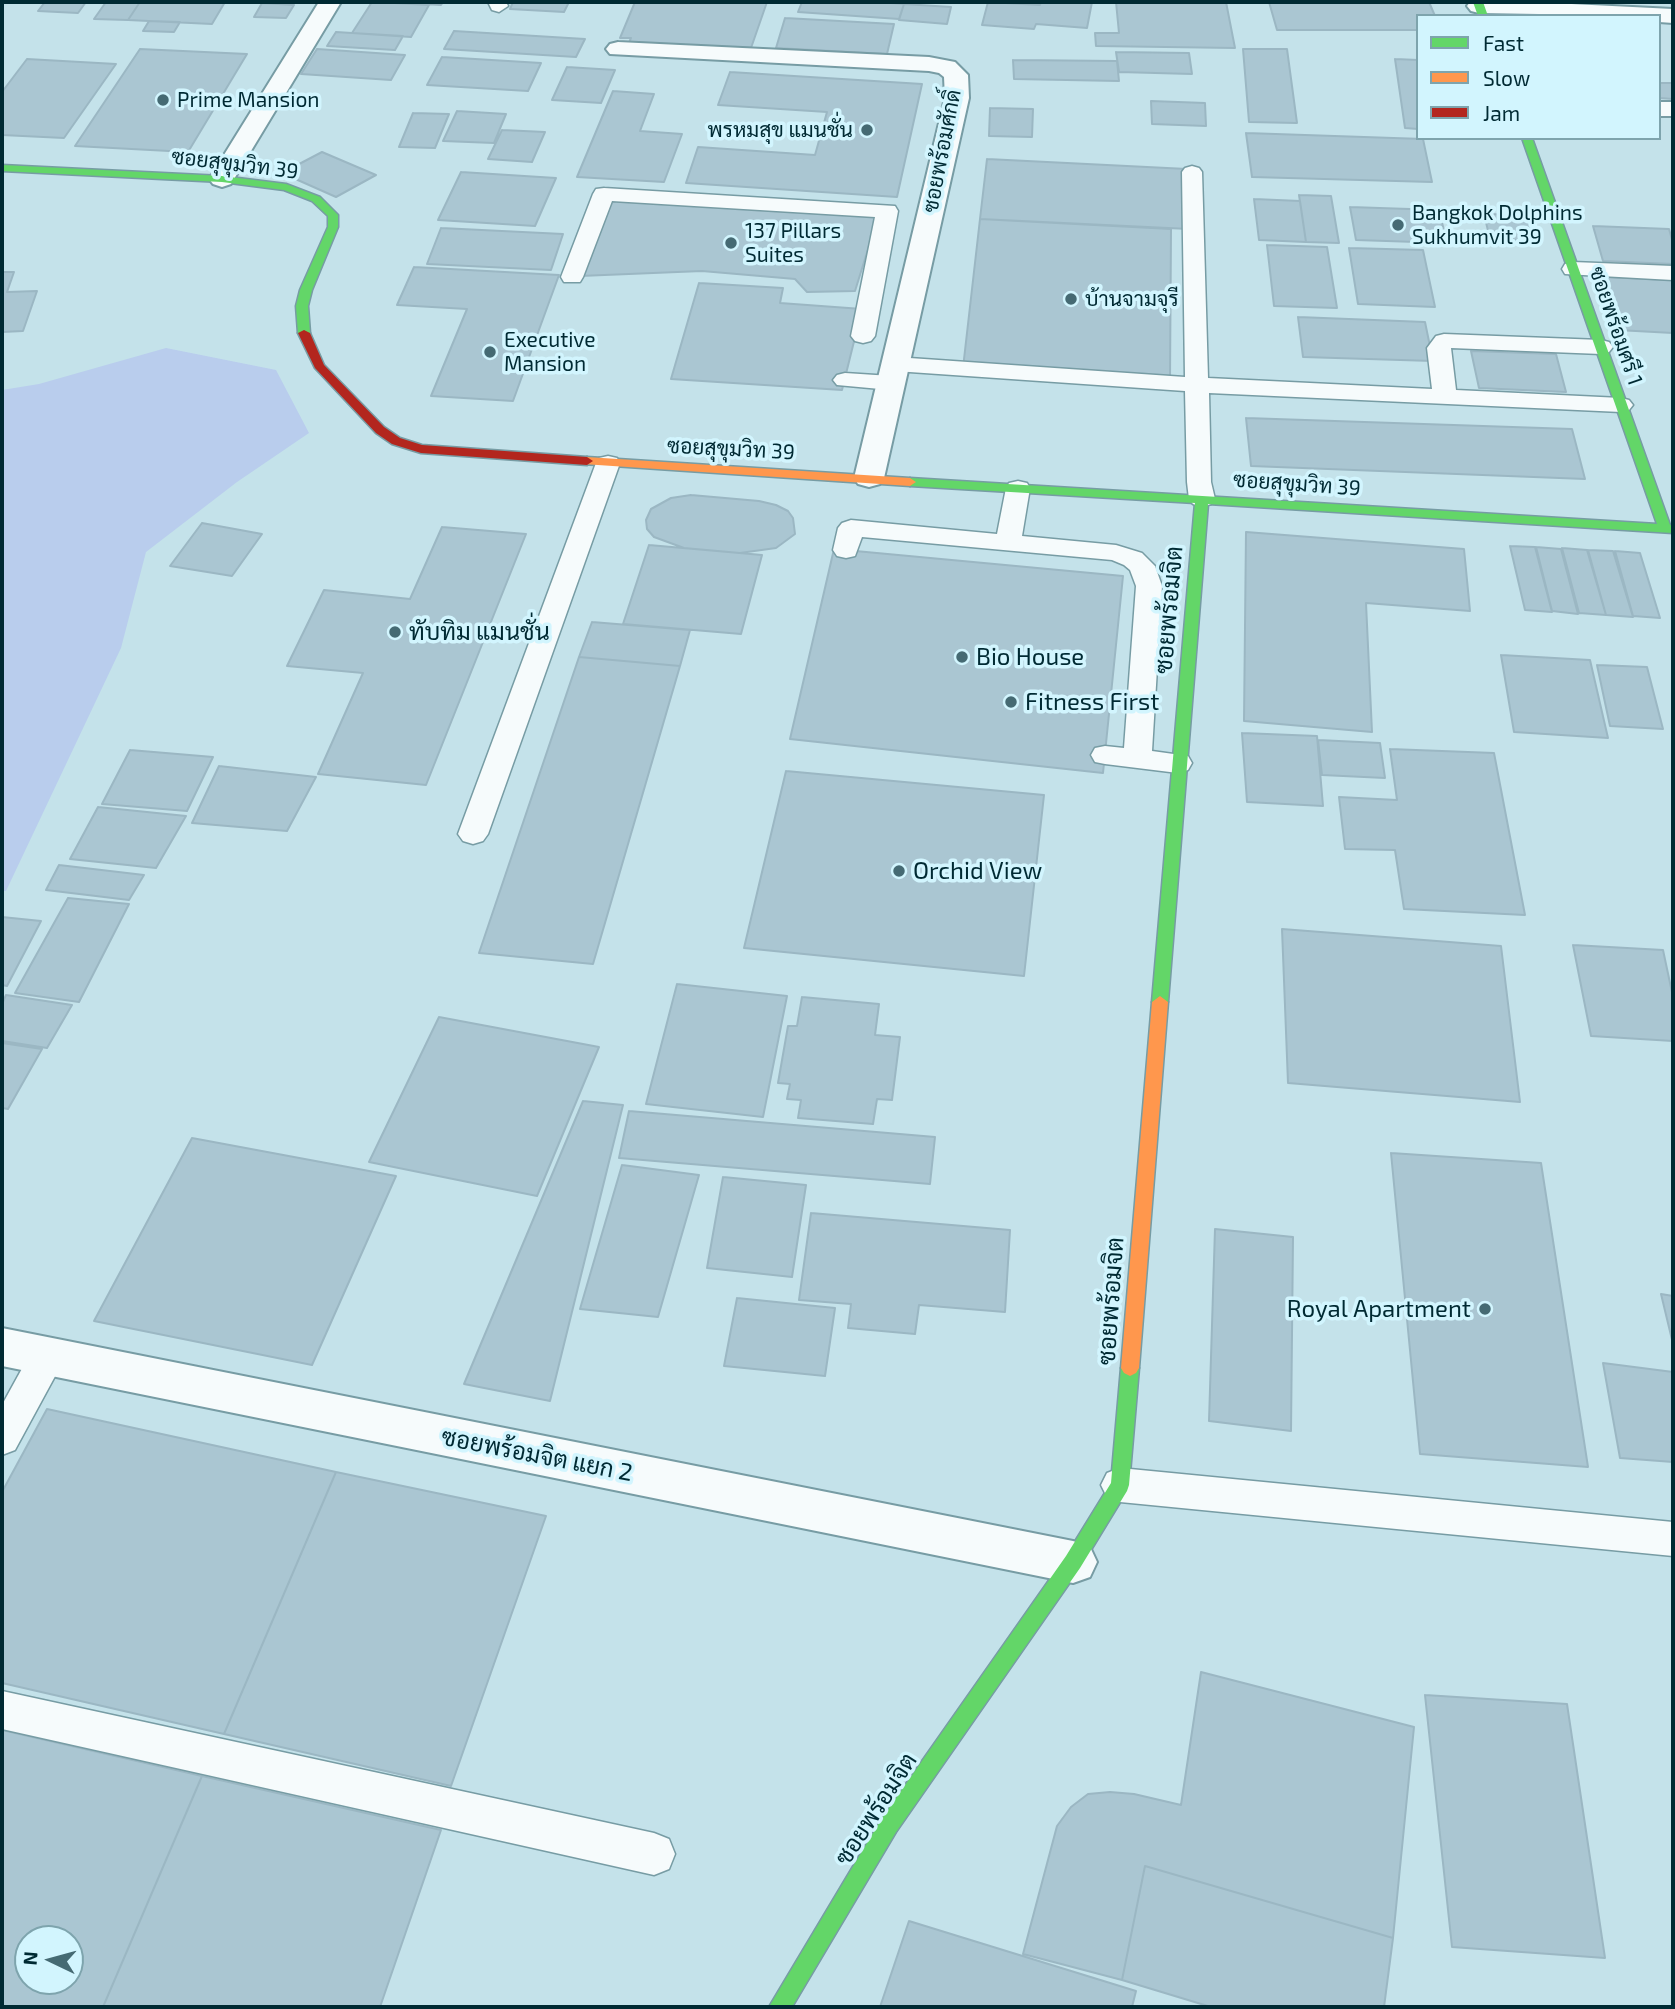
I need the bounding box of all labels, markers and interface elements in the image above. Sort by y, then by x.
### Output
legend [1416,14,1661,140]
text: Fast [1483,30,1524,55]
text: Slow [1483,65,1530,90]
place label: Prime Mansion [177,87,320,113]
street label: ซอยพร้อมศักดิ์ [918,87,966,215]
marker: Prime Mansion [155,92,171,108]
text: Jam [1483,100,1520,125]
place label: พรหมสุข แมนชั่น [708,117,853,143]
marker: พรหมสุข แมนชั่น [859,122,875,138]
street label: ซอยสุขุมวิท 39 [170,144,300,184]
place label: Bangkok Dolphins Sukhumvit 39 [1412,200,1583,250]
marker: Bangkok Dolphins Sukhumvit 39 [1390,217,1406,233]
place label: 137 Pillars Suites [745,218,841,268]
marker: 137 Pillars Suites [723,235,739,251]
street label: ซอยพร้อมศรี 1 [1584,263,1648,389]
place label: บ้านจามจุรี [1085,286,1179,312]
marker: บ้านจามจุรี [1063,291,1079,307]
place label: Executive Mansion [504,327,596,377]
marker: Executive Mansion [482,344,498,360]
street label: ซอยสุขุมวิท 39 [667,433,795,465]
street label: ซอยสุขุมวิท 39 [1232,467,1362,501]
street label: ซอยพร้อมจิต [1149,545,1189,675]
place label: ทับทิม แมนชั่น [409,618,550,646]
marker: ทับทิม แมนชั่น [387,624,403,640]
place label: Bio House [976,643,1084,671]
marker: Bio House [954,649,970,665]
place label: Fitness First [1025,688,1159,716]
marker: Fitness First [1003,694,1019,710]
place label: Orchid View [913,857,1042,885]
marker: Orchid View [891,863,907,879]
street label: ซอยพร้อมจิต [1092,1236,1130,1366]
place label: Royal Apartment [1287,1295,1471,1323]
marker: Royal Apartment [1477,1301,1493,1317]
street label: ซอยพร้อมจิต แยก 2 [439,1422,635,1488]
street label: ซอยพร้อมจิต [829,1747,923,1871]
north arrow [14,1925,84,1995]
text: N [18,1950,42,1966]

